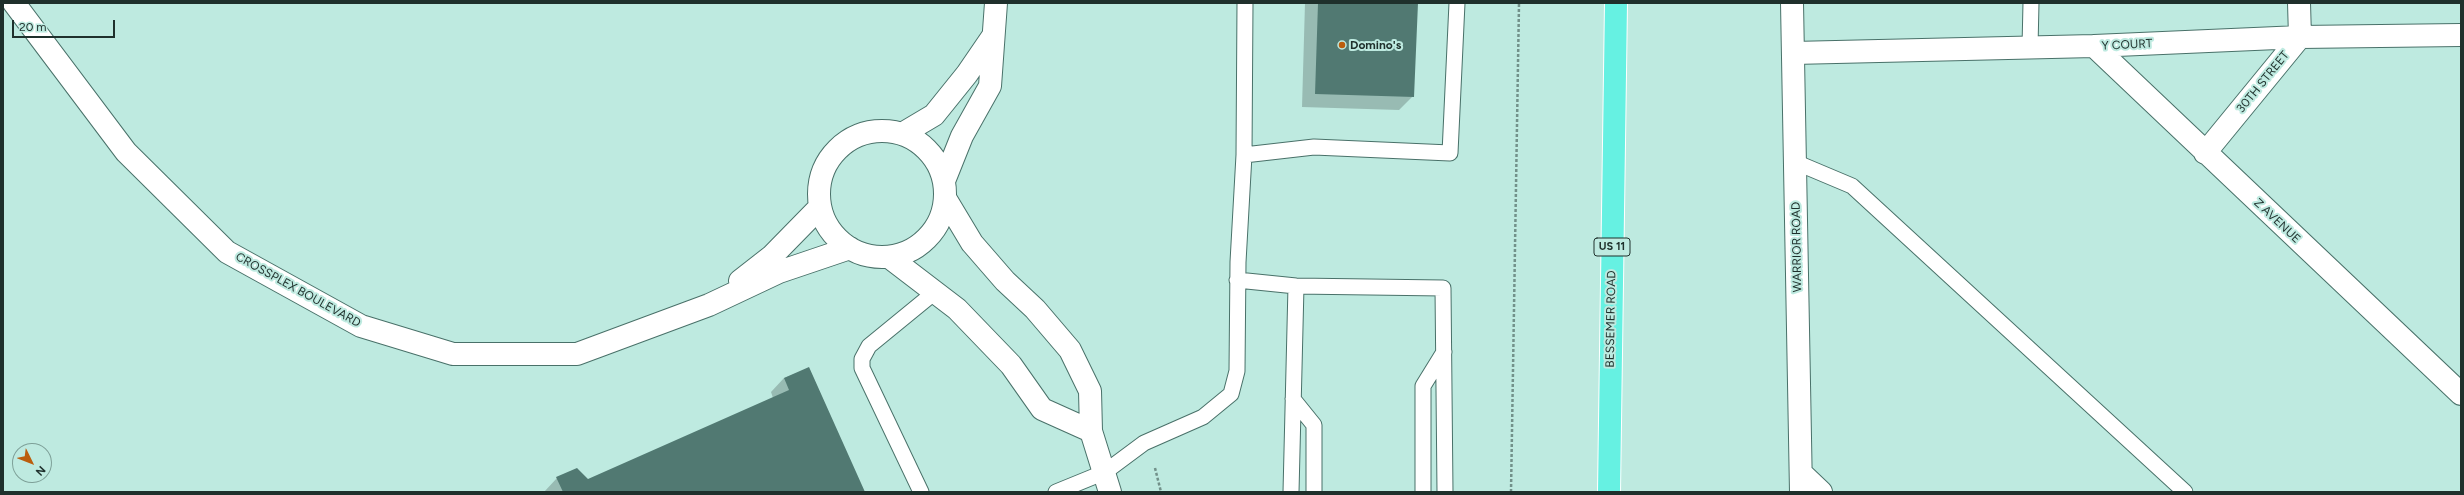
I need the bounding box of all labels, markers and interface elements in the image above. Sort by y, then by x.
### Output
scale bar [14,12,117,38]
text: 20 m [19,20,47,34]
street label: Y COURT [2101,36,2153,54]
place label: Domino's [1350,38,1401,52]
marker: Domino's [1337,40,1347,50]
street label: 30TH STREET [2234,48,2292,116]
street label: Z AVENUE [2251,196,2303,246]
street label: WARRIOR ROAD [1789,202,1805,292]
road number: US 11 [1594,238,1630,256]
street label: CROSSPLEX BOULEVARD [233,250,363,330]
street label: BESSEMER ROAD [1603,270,1619,368]
north arrow [12,443,52,483]
text: N [33,463,48,478]

